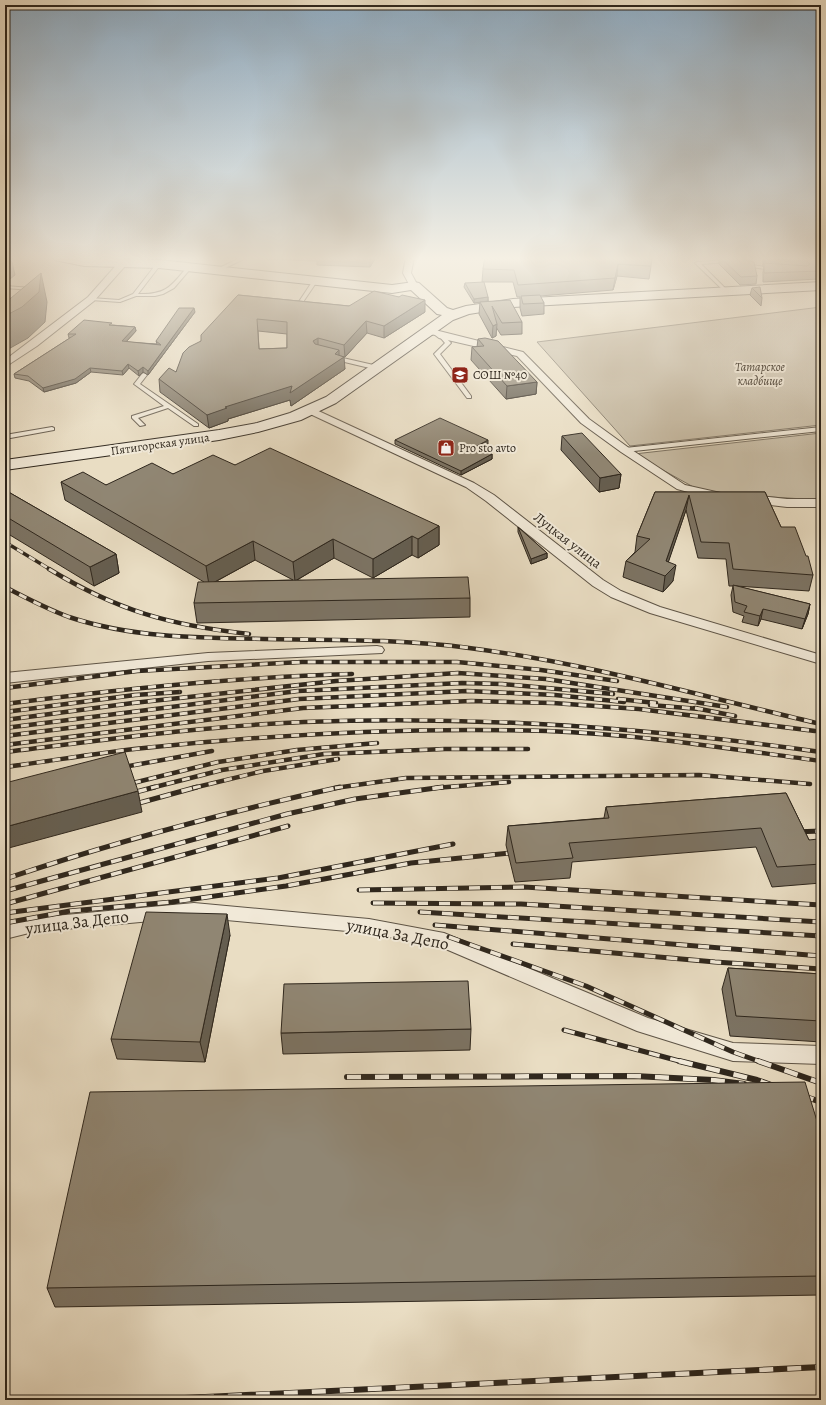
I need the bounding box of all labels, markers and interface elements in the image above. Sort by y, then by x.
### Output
park label: Татарское кладбище [735,359,786,389]
school or university icon: СОШ №40 [450,365,470,385]
place label: СОШ №40 [473,367,527,383]
street label: Пятигорская улица [110,429,211,459]
shop icon: Pro sto avto [436,438,456,458]
place label: Pro sto avto [459,440,516,456]
street label: Луцкая улица [530,508,606,573]
street label: улица За Депо [23,905,130,940]
street label: улица За Депо [344,913,451,956]

